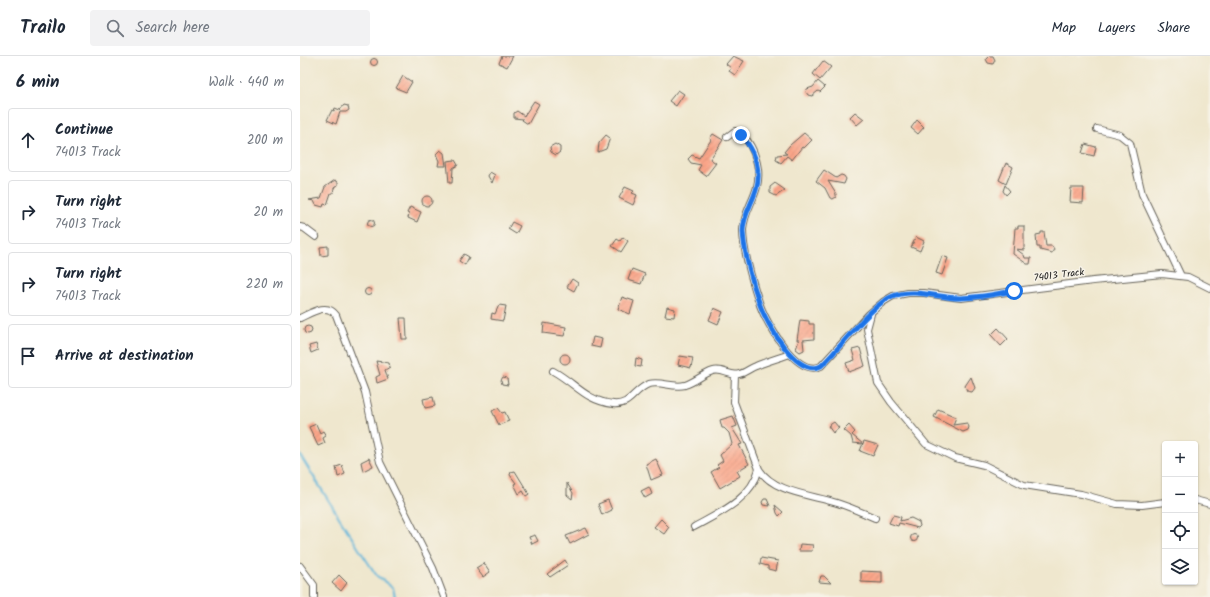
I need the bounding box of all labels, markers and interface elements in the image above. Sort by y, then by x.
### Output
search box [90,10,370,46]
text: Trailo [20,13,66,43]
text: Search here [136,16,210,40]
icon: search [104,17,126,39]
text: Map [1052,17,1076,39]
text: Layers [1098,17,1136,39]
text: Share [1158,17,1190,39]
text: 6 min [16,69,60,96]
text: Walk · 440 m [209,72,284,93]
text: Continue [55,118,113,142]
route end [732,126,750,144]
icon: ahead [17,129,39,151]
text: 200 m [247,130,283,151]
text: 74013 Track [55,142,121,163]
text: Turn right [55,190,122,214]
icon: right [17,201,39,223]
text: 20 m [253,202,283,223]
text: 74013 Track [55,214,121,235]
text: Turn right [55,262,122,286]
street label: 74013 Track [1033,264,1085,286]
icon: right [17,273,39,295]
text: 220 m [246,274,283,295]
route start [1005,282,1023,300]
text: 74013 Track [55,286,121,307]
text: Arrive at destination [55,344,194,368]
icon: arrive [17,345,39,367]
map controls [1162,441,1198,585]
button: + [1162,441,1198,477]
button: − [1162,477,1198,513]
button: locate [1162,513,1198,549]
button: layers [1162,549,1198,585]

